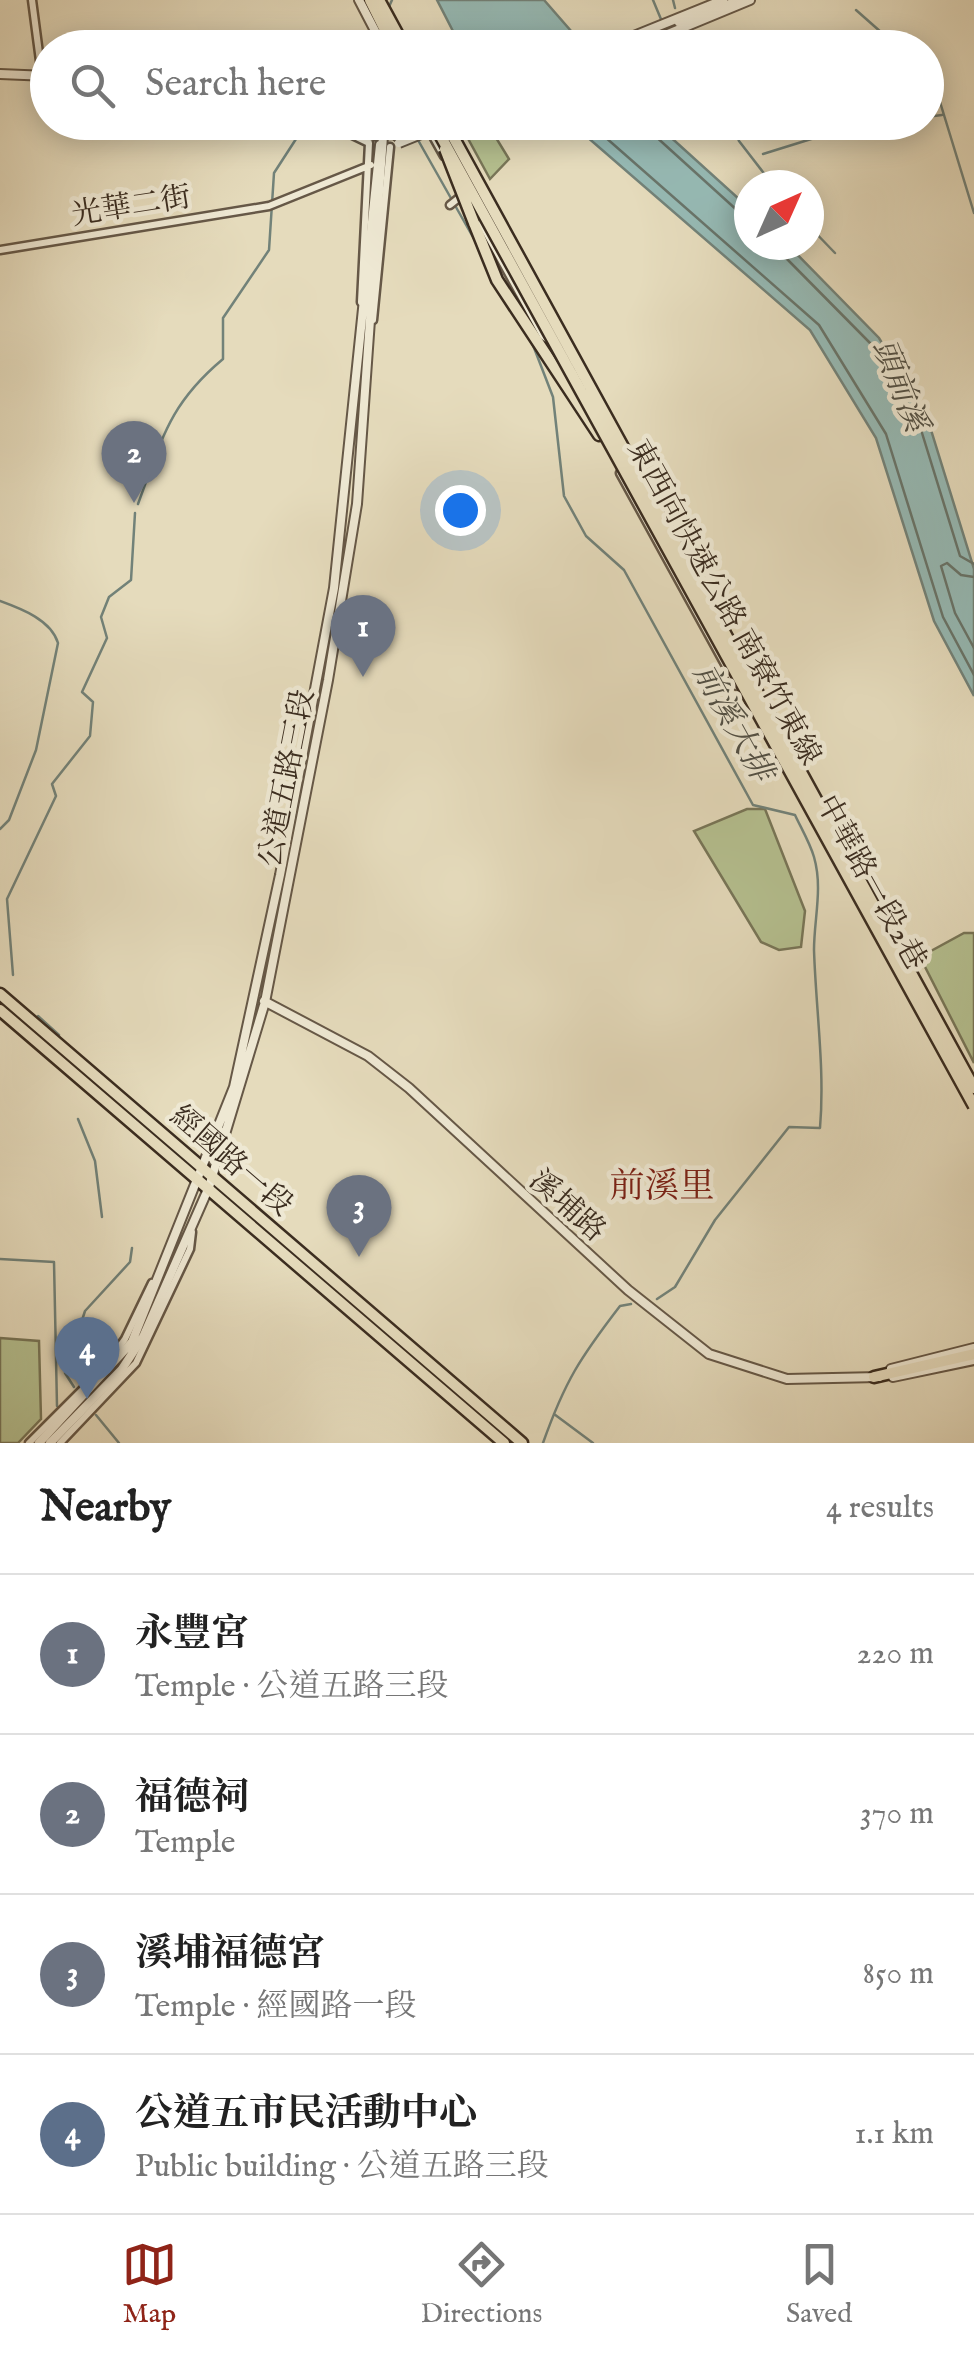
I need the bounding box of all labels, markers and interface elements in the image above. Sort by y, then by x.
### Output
search box [30,30,944,140]
icon: search [65,58,120,113]
text: Search here [145,61,326,109]
north arrow [734,170,824,260]
street label: 光華二街 [69,179,194,235]
water label: 頭前溪 [862,334,937,441]
pin: 2 [102,420,166,503]
street label: 東西向快速公路 南寮竹東線 [618,433,829,772]
your location [435,485,486,536]
pin: 1 [330,594,396,677]
water label: 前溪大排 [683,657,783,793]
street label: 公道五路三段 [252,686,324,870]
street label: 中華路一段2巷 [807,789,934,977]
street label: 經國路一段 [162,1098,300,1225]
street label: 溪埔路 [521,1162,613,1251]
district label: 前溪里 [609,1165,715,1210]
pin: 3 [326,1174,392,1257]
pin: 4 [54,1316,120,1399]
text: Nearby [40,1482,171,1535]
text: 4 results [826,1488,934,1529]
text: 永豐宮 [135,1611,249,1659]
text: 1 [67,1634,78,1675]
text: 220 m [857,1634,934,1675]
text: Temple · 公道五路三段 [135,1667,448,1708]
text: 福德祠 [135,1775,249,1823]
text: 2 [65,1794,80,1835]
text: 370 m [860,1794,934,1835]
text: Temple [135,1823,235,1864]
text: 溪埔福德宮 [135,1931,325,1979]
text: 3 [67,1954,78,1995]
text: 850 m [863,1954,934,1995]
text: Temple · 經國路一段 [135,1987,416,2028]
text: 公道五市民活動中心 [135,2091,477,2139]
text: 4 [65,2114,80,2155]
text: 1.1 km [854,2114,934,2155]
text: Public building · 公道五路三段 [135,2147,549,2188]
tab: Map [122,2237,177,2332]
tab: Directions [420,2237,542,2332]
tab: Saved [786,2237,852,2332]

